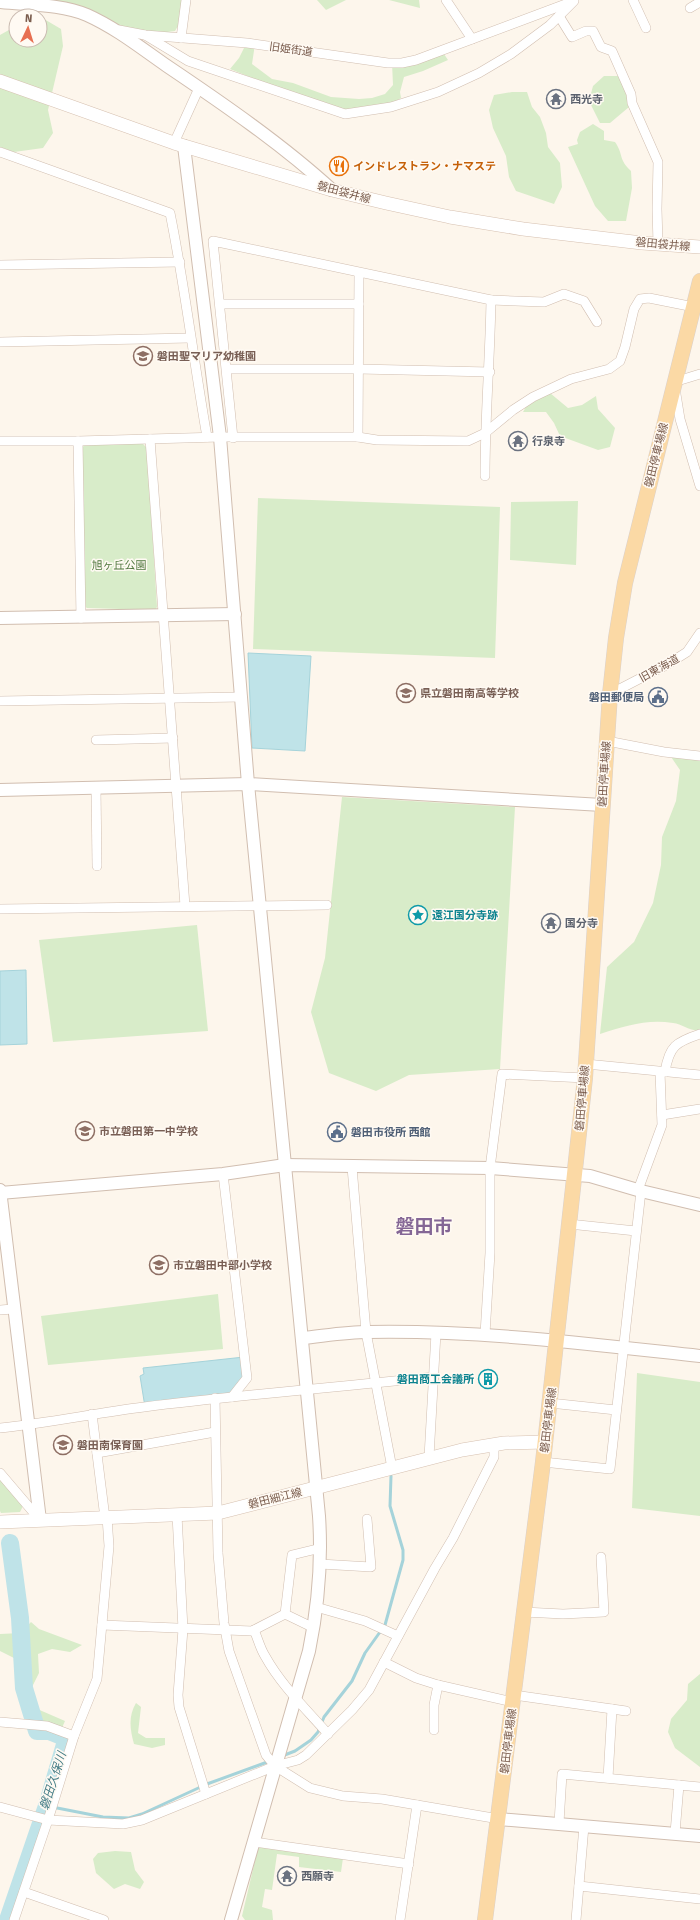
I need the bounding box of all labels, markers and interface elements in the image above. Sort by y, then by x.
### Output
north arrow [8,8,48,48]
text: N [25,12,33,25]
street label: 旧姫街道 [268,40,314,59]
temple icon: 西光寺 [545,88,567,110]
place label: 西光寺 [570,93,603,106]
restaurant icon: インドレストラン・ナマステ [328,155,350,177]
place label: インドレストラン・ナマステ [353,160,496,173]
street label: 磐田袋井線 [316,179,372,206]
street label: 磐田袋井線 [635,236,691,253]
school or university icon: 磐田聖マリア幼稚園 [132,345,154,367]
place label: 磐田聖マリア幼稚園 [157,350,256,363]
street label: 磐田停車場線 [642,422,671,489]
temple icon: 行泉寺 [507,430,529,452]
place label: 行泉寺 [532,435,565,448]
park label: 旭ヶ丘公園 [92,559,147,572]
street label: 旧東海道 [637,652,682,685]
school or university icon: 県立磐田南高等学校 [395,682,417,704]
public building icon: 磐田郵便局 [647,686,669,708]
place label: 県立磐田南高等学校 [420,687,519,700]
place label: 磐田郵便局 [589,691,644,704]
street label: 磐田停車場線 [596,741,613,807]
place icon: 遠江国分寺跡 [407,904,429,926]
place label: 遠江国分寺跡 [432,909,498,922]
temple icon: 国分寺 [540,912,562,934]
place label: 国分寺 [565,917,598,930]
street label: 磐田停車場線 [573,1065,592,1131]
school or university icon: 市立磐田第一中学校 [74,1120,96,1142]
public building icon: 磐田市役所 西館 [326,1121,348,1143]
place label: 市立磐田第一中学校 [99,1125,198,1138]
place label: 磐田市役所 西館 [351,1126,431,1139]
district label: 磐田市 [395,1215,453,1238]
school or university icon: 市立磐田中部小学校 [148,1254,170,1276]
place label: 市立磐田中部小学校 [173,1259,272,1272]
building icon: 磐田商工会議所 [477,1368,499,1390]
place label: 磐田商工会議所 [397,1373,474,1386]
street label: 磐田停車場線 [538,1387,559,1454]
school or university icon: 磐田南保育園 [52,1434,74,1456]
place label: 磐田南保育園 [77,1439,143,1452]
street label: 磐田細江線 [247,1486,303,1511]
street label: 磐田停車場線 [498,1708,519,1775]
water label: 磐田久保川 [37,1748,70,1812]
temple icon: 西願寺 [276,1865,298,1887]
place label: 西願寺 [301,1870,334,1883]

